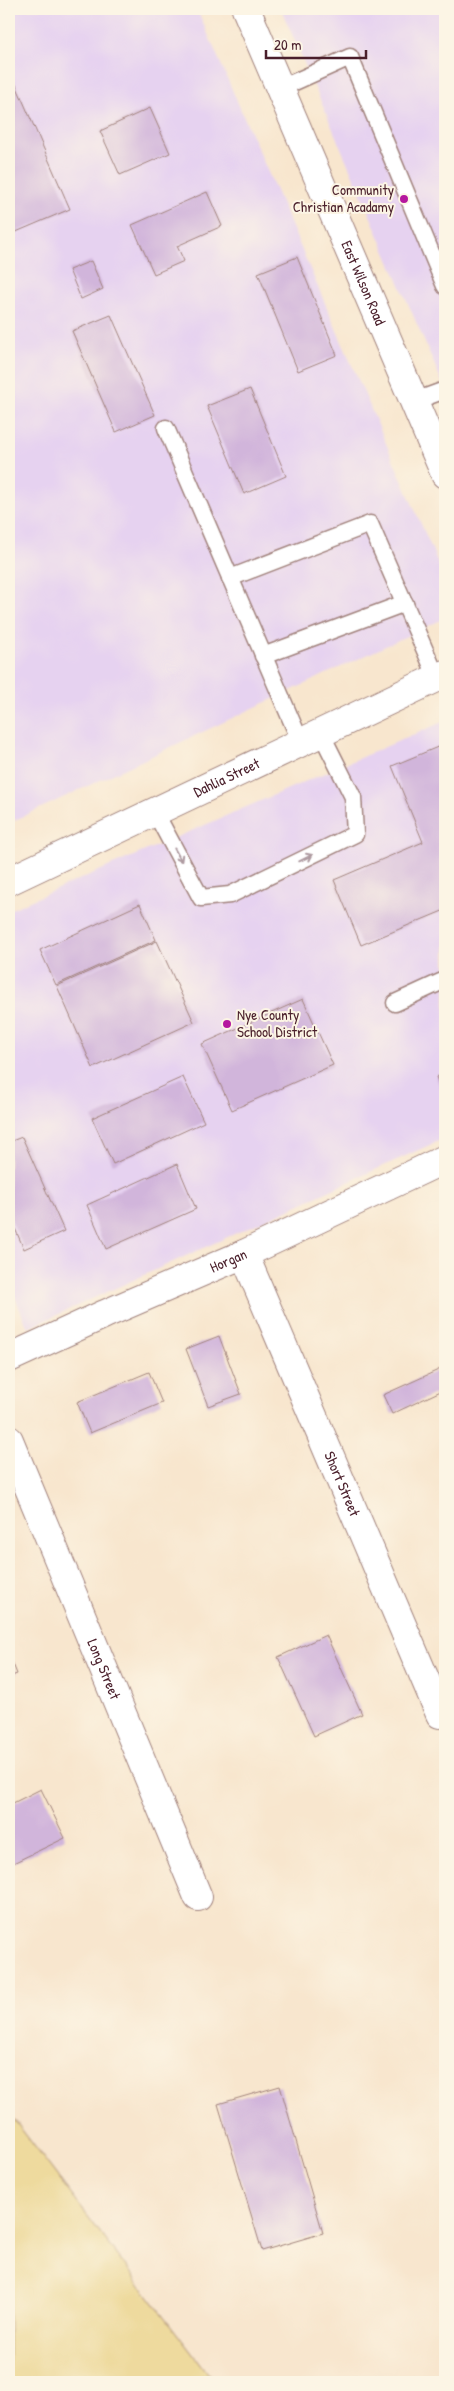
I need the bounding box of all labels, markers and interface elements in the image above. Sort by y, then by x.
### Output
scale bar [266,28,366,60]
text: 20 m [274,34,301,55]
place label: Community Christian Acadamy [293,179,394,217]
marker: Community Christian Acadamy [398,193,410,205]
street label: East Wilson Road [336,237,391,329]
street label: Dahlia Street [190,752,264,802]
one-way arrow [173,848,183,863]
one-way arrow [298,853,313,862]
place label: Nye County School District [237,1004,318,1042]
marker: Nye County School District [221,1018,233,1030]
street label: Horgan [206,1243,250,1277]
street label: Short Street [319,1448,366,1520]
street label: Long Street [82,1636,126,1703]

